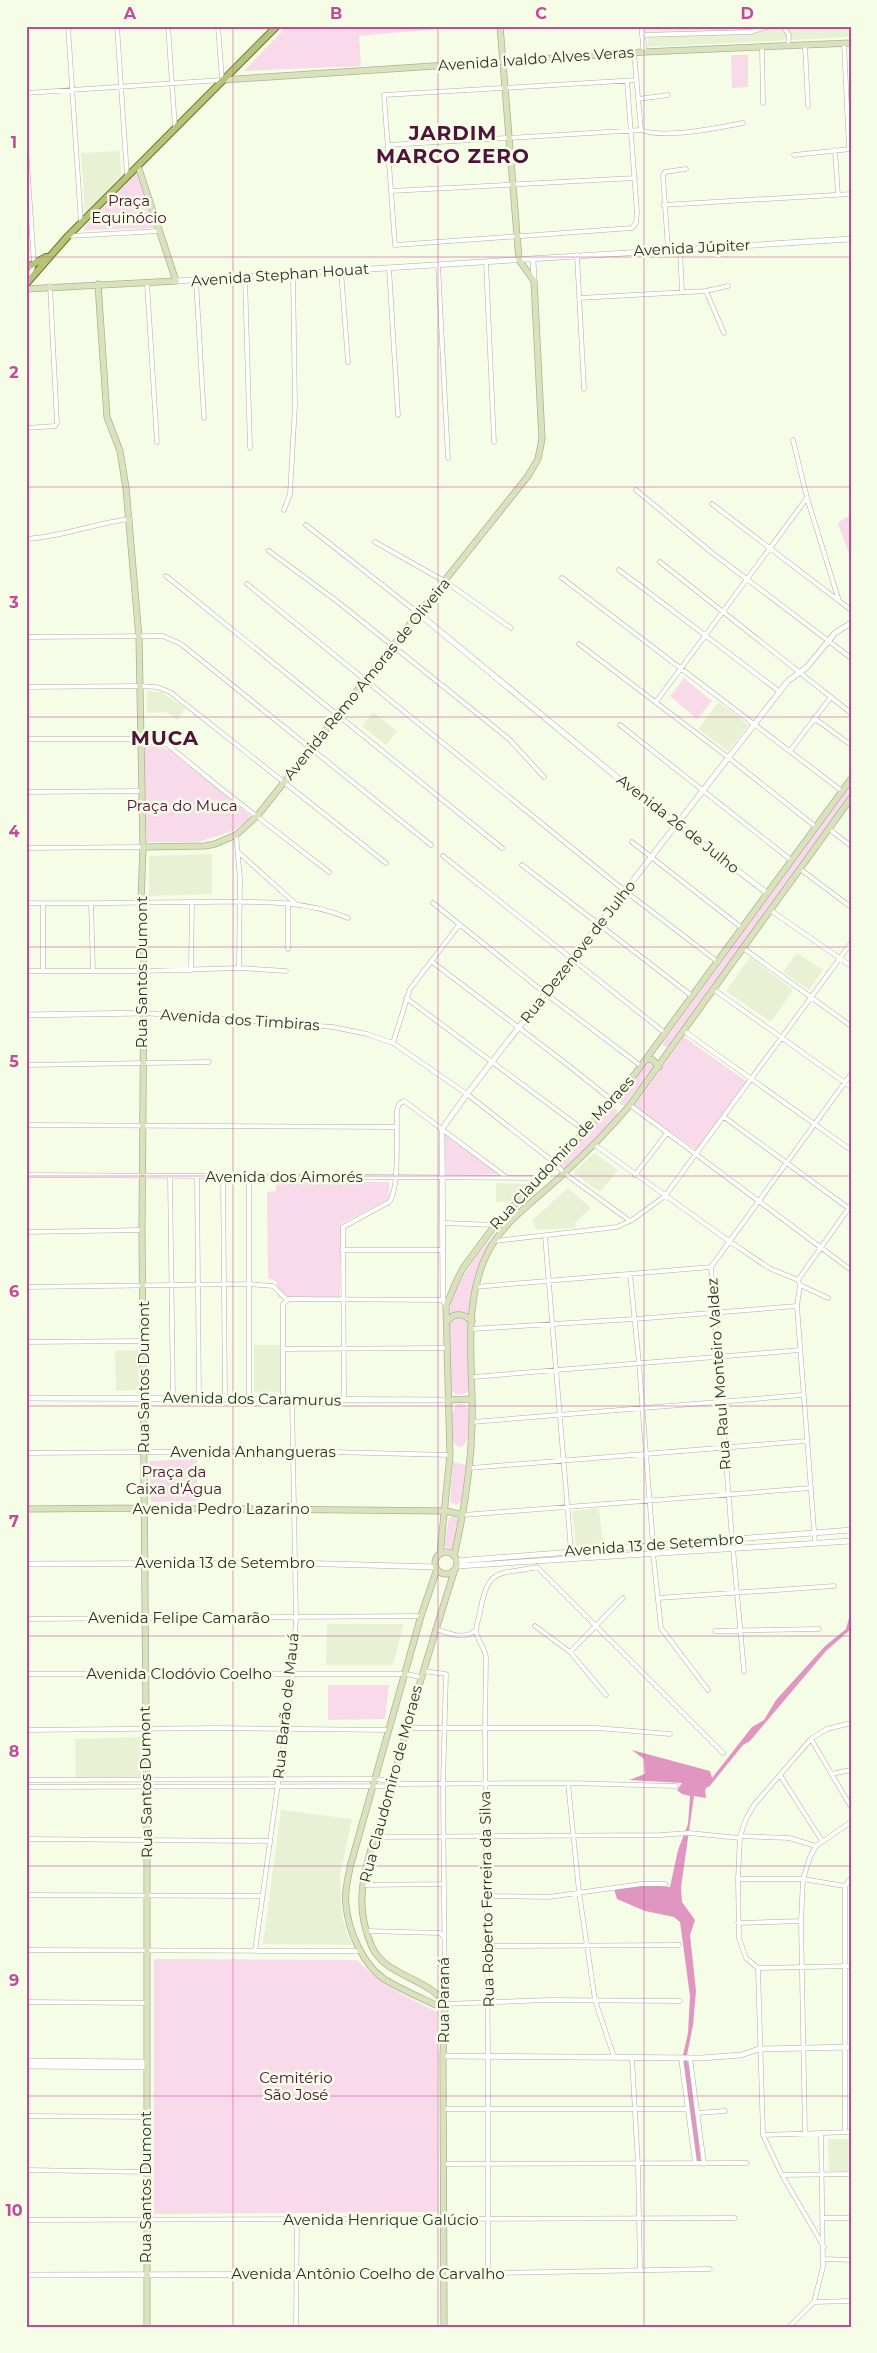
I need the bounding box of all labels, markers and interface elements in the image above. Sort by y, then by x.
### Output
text: A [123,4,137,23]
text: B [330,4,342,23]
text: C [535,4,547,23]
text: D [740,4,754,23]
street label: Avenida Ivaldo Alves Veras [437,42,635,75]
district label: JARDIM MARCO ZERO [376,121,530,168]
text: 1 [11,133,17,152]
park label: Praça Equinócio [91,191,167,227]
street label: Avenida Júpiter [633,235,751,260]
street label: Avenida Stephan Houat [190,259,370,290]
text: 2 [9,363,19,382]
street label: Avenida Remo Amoras de Oliveira [279,574,454,783]
text: 3 [8,593,19,612]
district label: MUCA [131,726,199,750]
street label: Avenida 26 de Julho [613,770,743,877]
park label: Praça do Muca [126,796,238,815]
text: 4 [8,822,20,841]
street label: Rua Dezenove de Julho [516,876,639,1027]
street label: Rua Santos Dumont [132,896,151,1048]
street label: Avenida dos Timbiras [160,1004,320,1035]
text: 5 [9,1052,19,1071]
street label: Rua Claudomiro de Moraes [485,1072,638,1234]
street label: Avenida dos Aimorés [205,1167,363,1186]
street label: Rua Raul Monteiro Valdez [702,1277,735,1471]
text: 6 [9,1282,19,1301]
street label: Rua Santos Dumont [134,1301,153,1453]
street label: Avenida dos Caramurus [163,1387,341,1410]
street label: Avenida Anhangueras [170,1442,336,1461]
park label: Praça da Caixa d'Água [126,1462,222,1498]
street label: Avenida Pedro Lazarino [132,1499,310,1518]
text: 7 [9,1512,19,1531]
street label: Avenida 13 de Setembro [564,1529,744,1560]
street label: Avenida 13 de Setembro [135,1553,315,1572]
street label: Avenida Felipe Camarão [88,1608,270,1627]
street label: Rua Barão de Mauá [268,1632,303,1780]
street label: Avenida Clodóvio Coelho [86,1664,272,1683]
street label: Rua Claudomiro de Moraes [355,1683,426,1885]
street label: Rua Santos Dumont [135,1706,156,1858]
text: 8 [9,1742,19,1761]
street label: Rua Roberto Ferreira da Silva [475,1790,498,2008]
street label: Rua Paraná [434,1957,453,2043]
text: 9 [9,1971,19,1990]
park label: Cemitério São José [259,2068,333,2104]
street label: Rua Santos Dumont [136,2111,155,2263]
text: 10 [5,2201,23,2220]
street label: Avenida Henrique Galúcio [283,2210,479,2229]
street label: Avenida Antônio Coelho de Carvalho [231,2264,505,2283]

